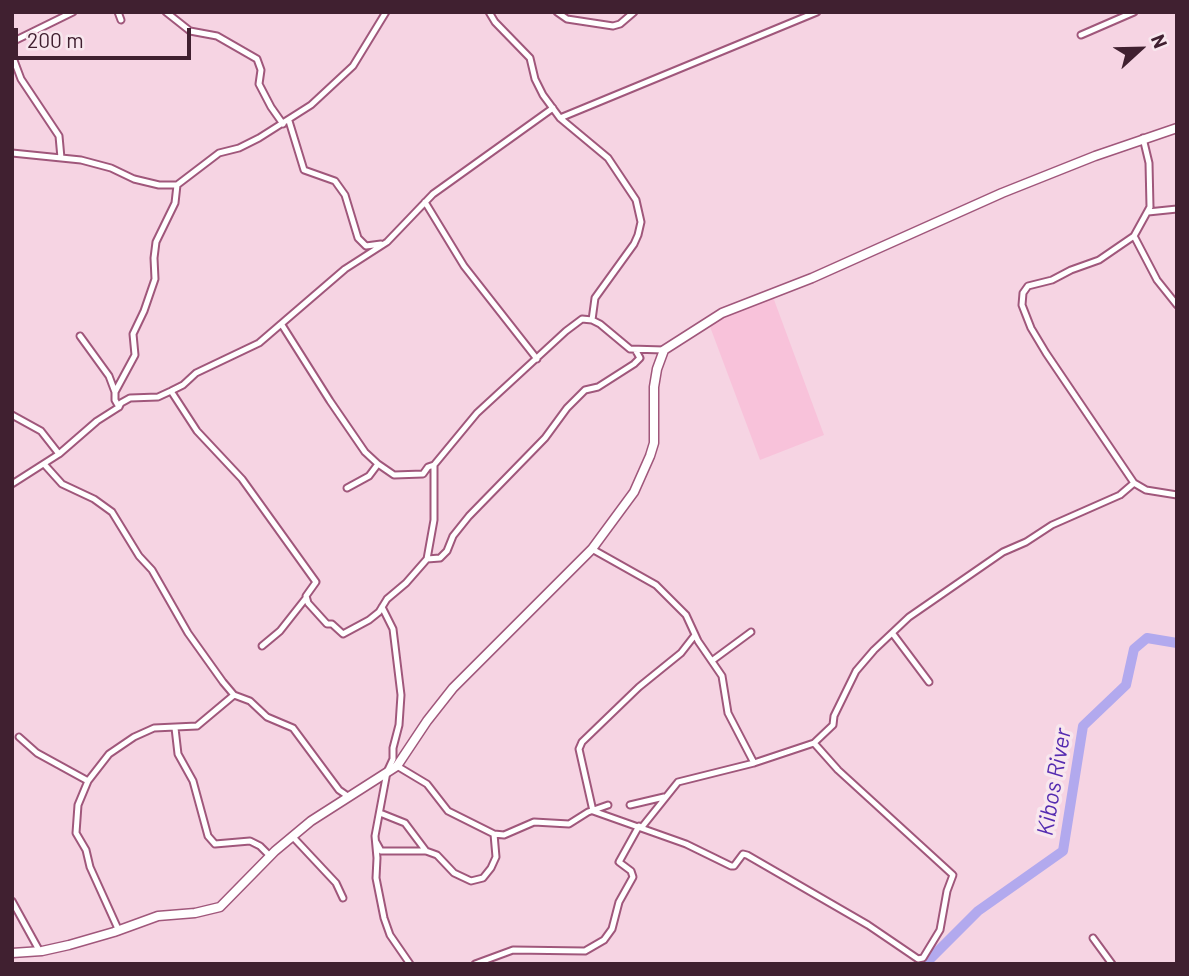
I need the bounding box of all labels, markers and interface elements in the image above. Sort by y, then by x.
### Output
scale bar [18,14,194,58]
north arrow [1105,14,1175,84]
text: 200 m [27,27,84,52]
text: N [1147,31,1173,51]
water label: Kibos River [1031,726,1077,838]

